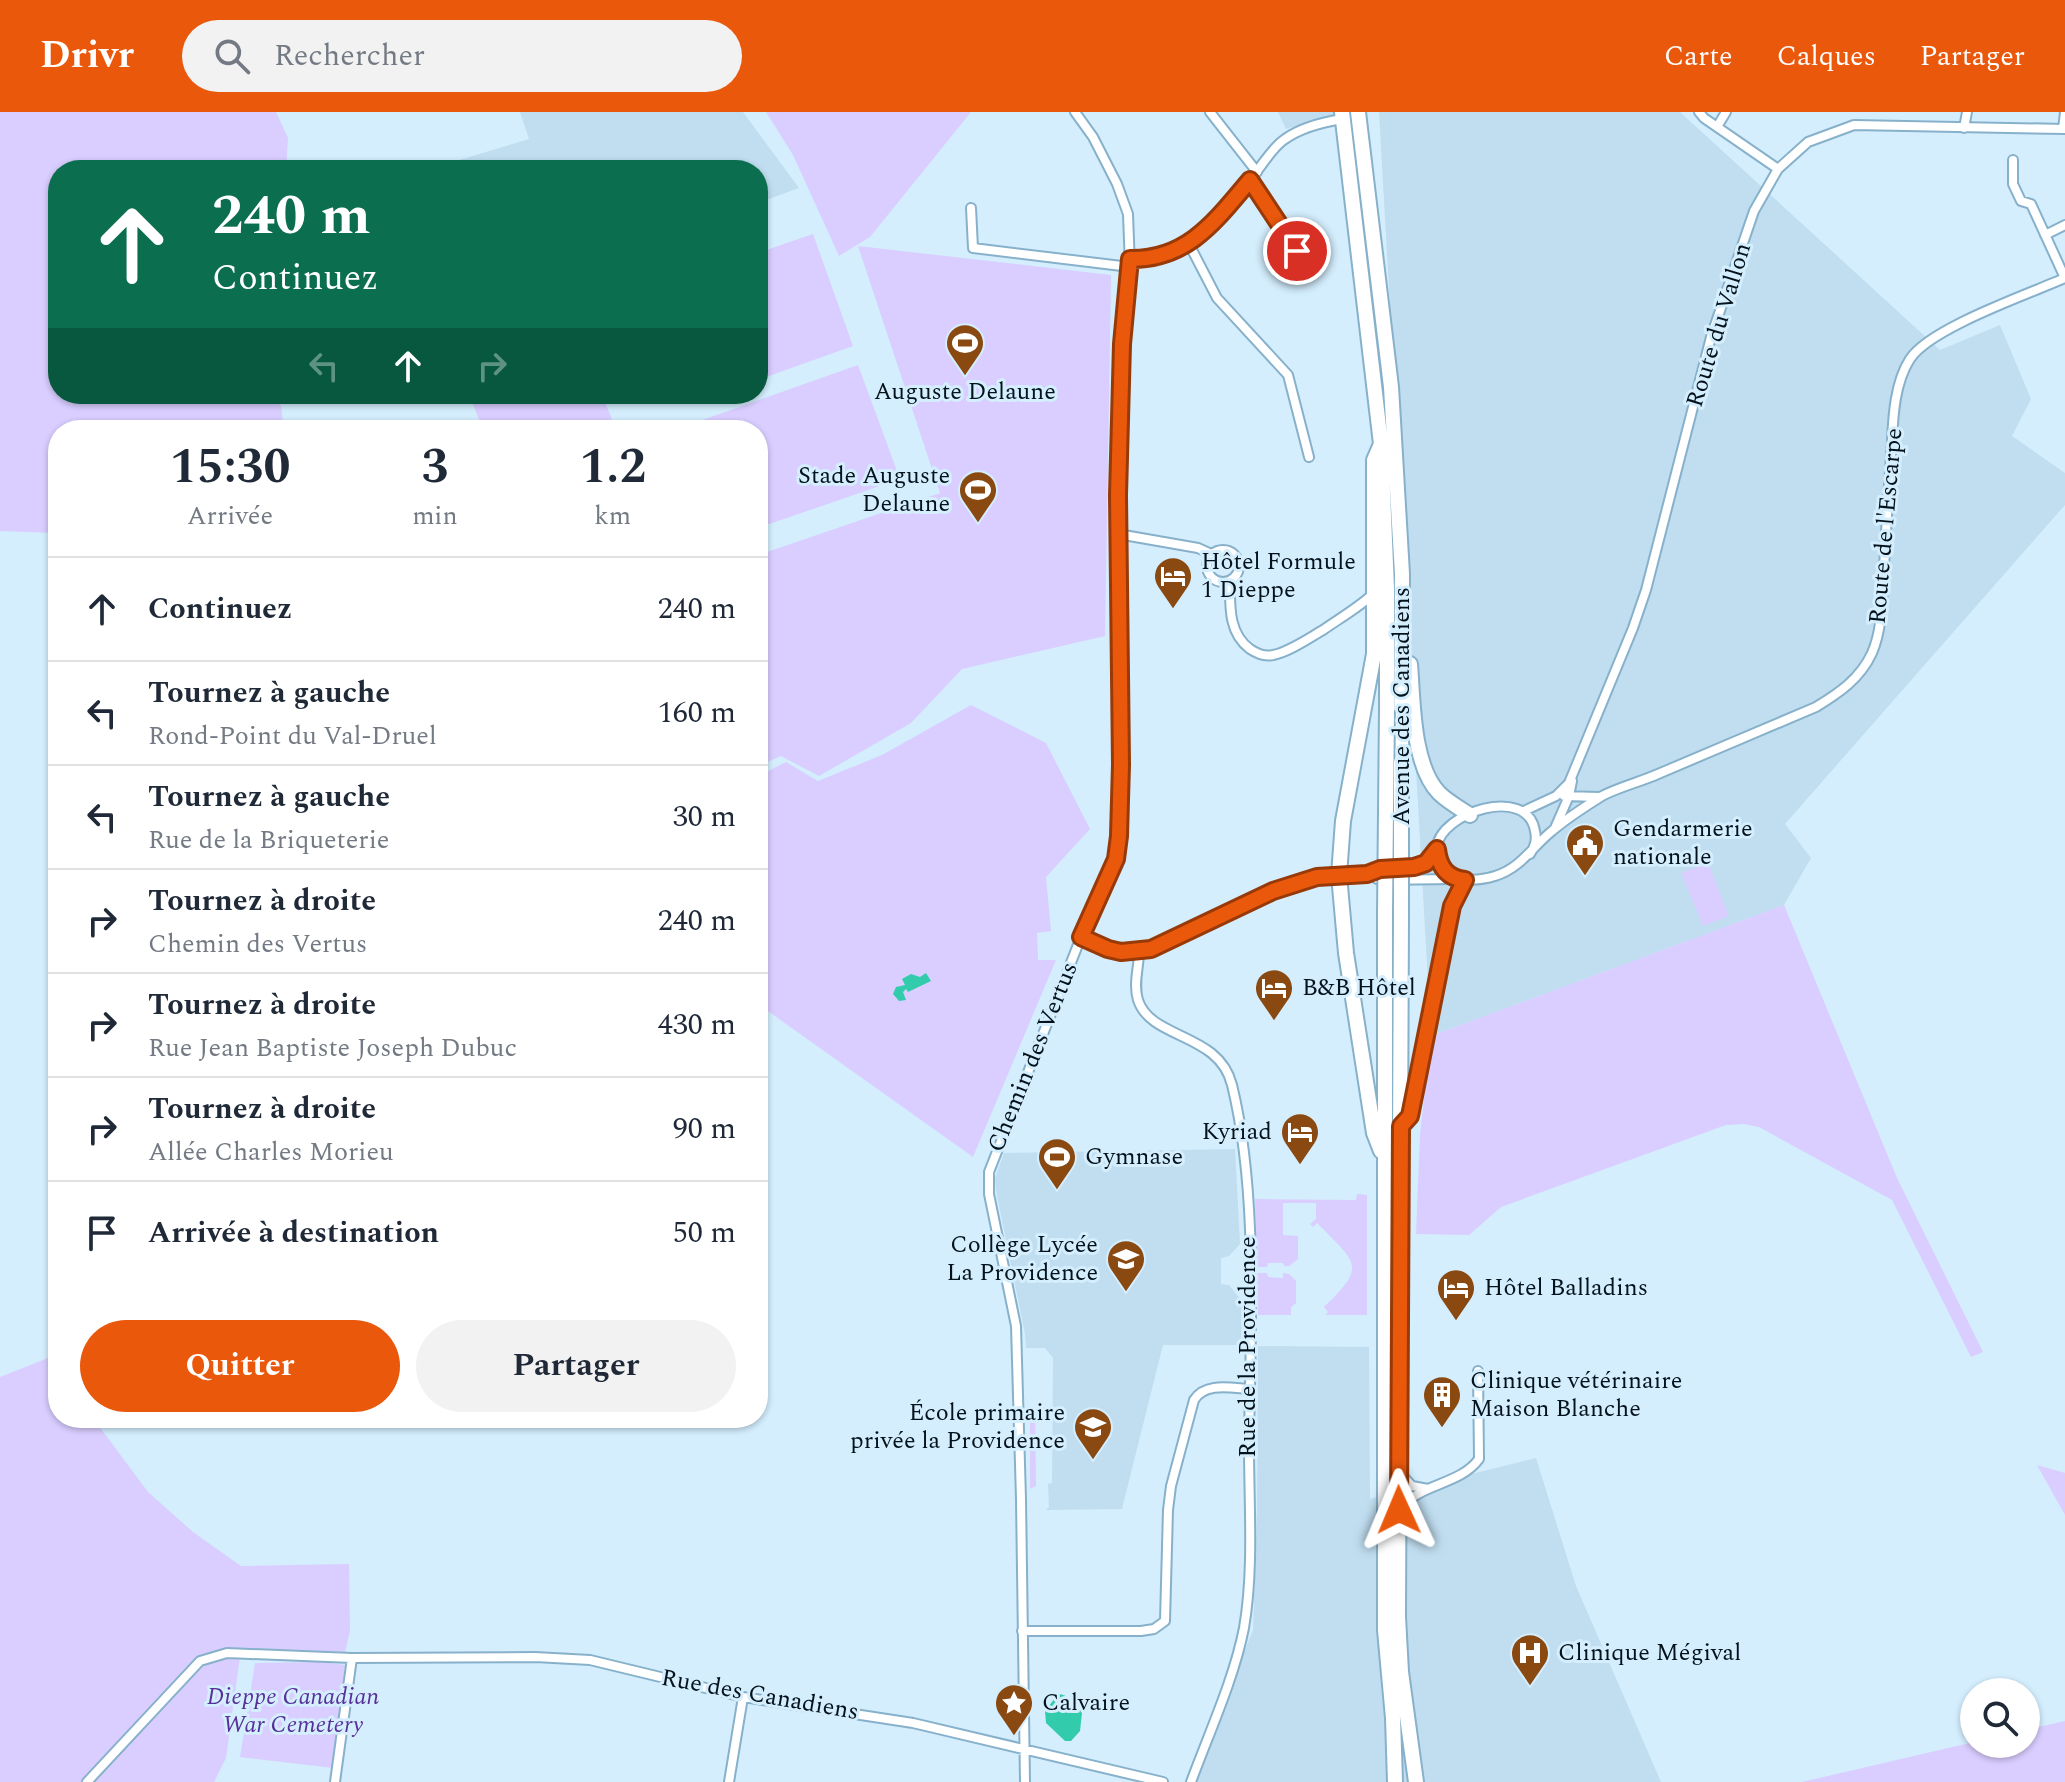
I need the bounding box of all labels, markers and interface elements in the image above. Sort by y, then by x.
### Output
search box [182,20,742,92]
text: Drivr [40,27,134,85]
text: Rechercher [274,33,425,79]
icon: search [210,34,254,78]
text: Carte [1664,35,1733,78]
text: Calques [1777,35,1876,78]
text: Partager [1920,35,2025,78]
text: 240 m [212,174,371,259]
icon: ahead [80,192,184,296]
pin [1263,217,1331,285]
icon: arrive [1275,229,1319,273]
street label: Route du Vallon [1677,238,1761,412]
text: Continuez [212,251,378,306]
sports icon: Auguste Delaune [944,322,986,377]
icon: left [302,344,346,388]
icon: ahead [386,344,430,388]
icon: right [470,344,514,388]
place label: Auguste Delaune [874,374,1056,410]
street label: Route de l'Escarpe [1860,427,1912,625]
text: 15:30 [170,431,290,504]
text: 3 [421,431,448,504]
text: 1.2 [579,431,646,504]
place label: Stade Auguste Delaune [798,458,950,522]
sports icon: Stade Auguste Delaune [957,469,999,524]
text: Arrivée [187,496,273,536]
text: min [412,496,458,536]
text: km [594,496,631,536]
place label: Hôtel Formule 1 Dieppe [1201,544,1356,608]
hotel icon: Hôtel Formule 1 Dieppe [1152,555,1194,610]
text: Continuez [148,586,292,632]
text: 240 m [658,586,736,632]
icon: ahead [80,587,124,631]
street label: Avenue des Canadiens [1384,587,1420,825]
text: Tournez à gauche [148,670,390,716]
text: 160 m [658,690,736,736]
icon: left [80,691,124,735]
text: Rond-Point du Val-Druel [148,716,437,756]
text: Tournez à gauche [148,774,390,820]
text: 30 m [673,794,736,840]
icon: left [80,795,124,839]
place label: Gendarmerie nationale [1613,811,1753,875]
text: Rue de la Briqueterie [148,820,389,860]
public building icon: Gendarmerie nationale [1564,822,1606,877]
text: Tournez à droite [148,878,376,924]
text: 240 m [658,898,736,944]
icon: right [80,899,124,943]
text: Chemin des Vertus [148,924,367,964]
street label: Chemin des Vertus [978,956,1088,1158]
hotel icon: B&B Hôtel [1253,967,1295,1022]
place label: B&B Hôtel [1302,970,1416,1006]
text: Tournez à droite [148,982,376,1028]
text: 430 m [658,1002,736,1048]
icon: right [80,1003,124,1047]
text: Rue Jean Baptiste Joseph Dubuc [148,1028,517,1068]
text: Tournez à droite [148,1086,376,1132]
text: 90 m [673,1106,736,1152]
icon: right [80,1107,124,1151]
hotel icon: Kyriad [1279,1111,1321,1166]
place label: Kyriad [1202,1114,1272,1150]
text: Allée Charles Morieu [148,1132,394,1172]
sports icon: Gymnase [1036,1136,1078,1191]
place label: Gymnase [1085,1139,1183,1175]
text: Arrivée à destination [148,1210,439,1256]
text: 50 m [673,1210,736,1256]
icon: arrive [80,1211,124,1255]
place label: Collège Lycée La Providence [946,1227,1098,1291]
street label: Rue de la Providence [1230,1236,1266,1458]
school or university icon: Collège Lycée La Providence [1105,1238,1147,1293]
hotel icon: Hôtel Balladins [1435,1267,1477,1322]
place label: Hôtel Balladins [1484,1270,1648,1306]
button: Quitter [80,1320,400,1412]
button: Partager [416,1320,736,1412]
place label: Clinique vétérinaire Maison Blanche [1470,1363,1682,1427]
building icon: Clinique vétérinaire Maison Blanche [1421,1374,1463,1429]
place label: École primaire privée la Providence [850,1395,1065,1459]
school or university icon: École primaire privée la Providence [1072,1406,1114,1461]
position arrow [1357,1468,1441,1552]
hospital icon: Clinique Mégival [1509,1632,1551,1687]
place label: Clinique Mégival [1558,1635,1741,1671]
street label: Rue des Canadiens [658,1660,862,1730]
map controls [1960,1678,2040,1758]
button: search [1960,1678,2040,1758]
park label: Dieppe Canadian War Cemetery [207,1679,379,1743]
place icon: Calvaire [993,1682,1035,1737]
place label: Calvaire [1042,1685,1130,1721]

